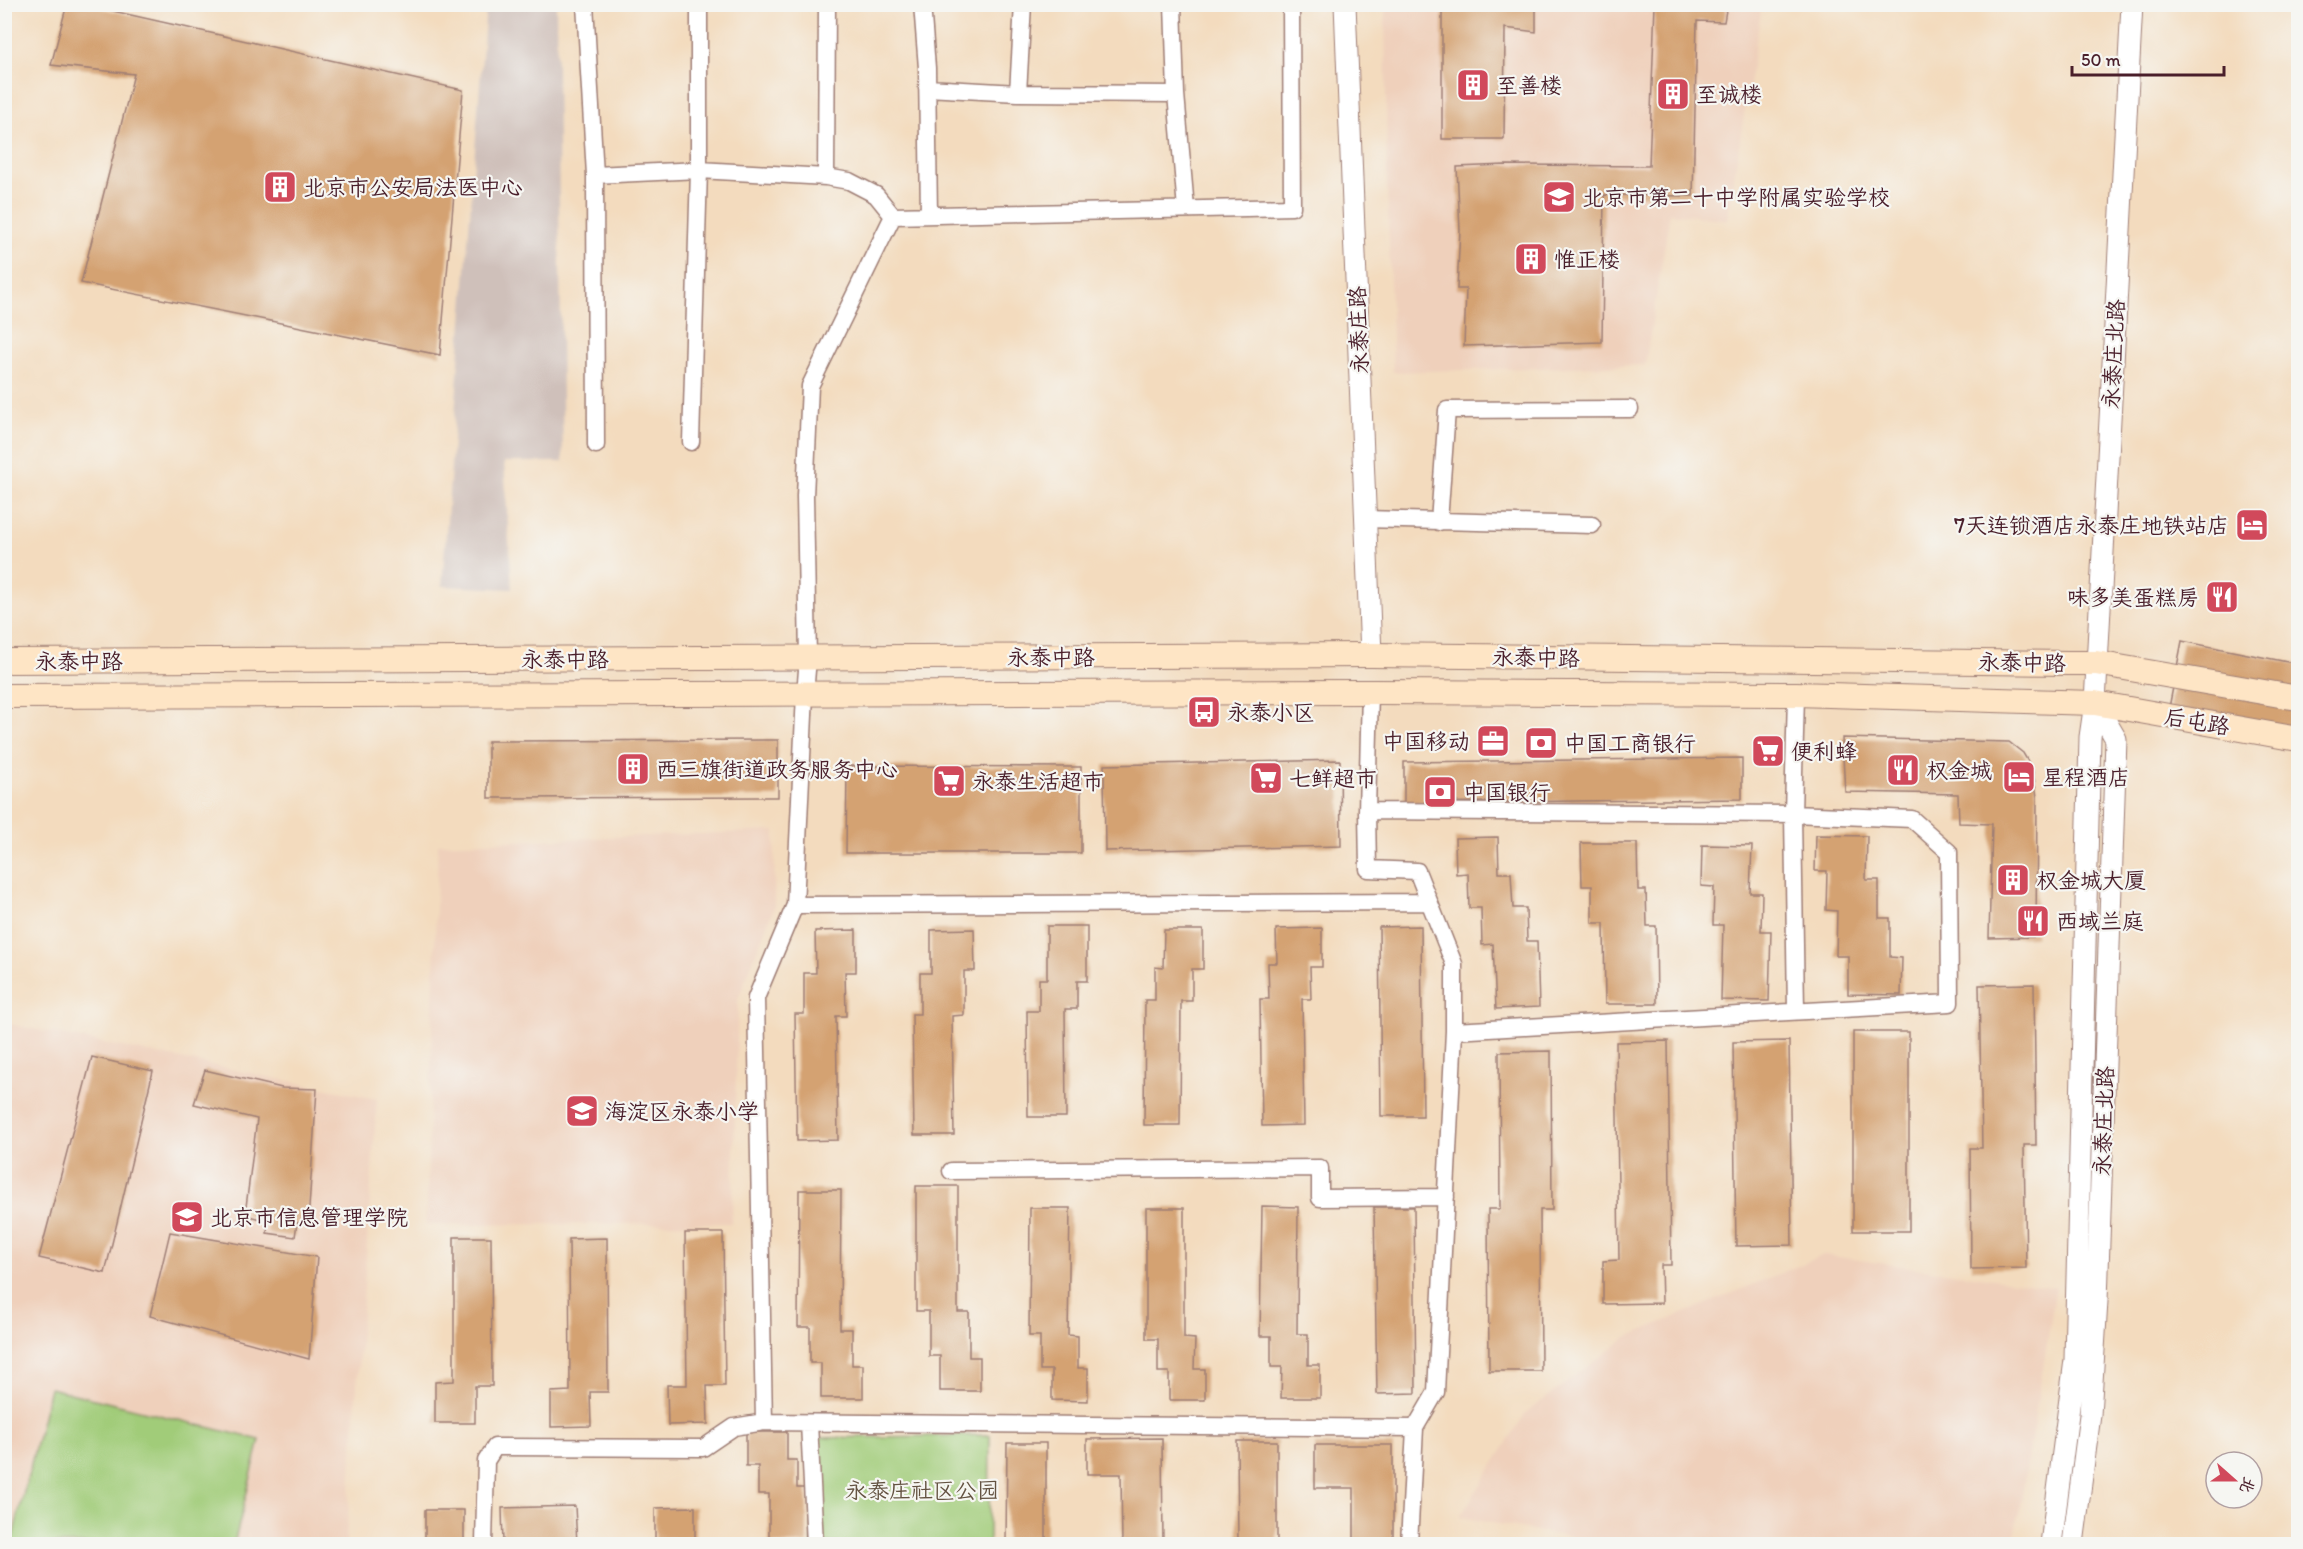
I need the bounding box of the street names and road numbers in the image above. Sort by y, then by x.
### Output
street label: 永泰庄路 [1343,286,1374,374]
street label: 永泰庄北路 [2097,298,2130,410]
street label: 永泰中路 [1492,643,1580,672]
street label: 永泰中路 [1007,644,1095,671]
street label: 永泰中路 [521,646,609,673]
street label: 永泰中路 [35,648,123,675]
street label: 永泰中路 [1978,648,2066,677]
street label: 后屯路 [2162,702,2232,741]
street label: 永泰庄北路 [2088,1066,2119,1176]

